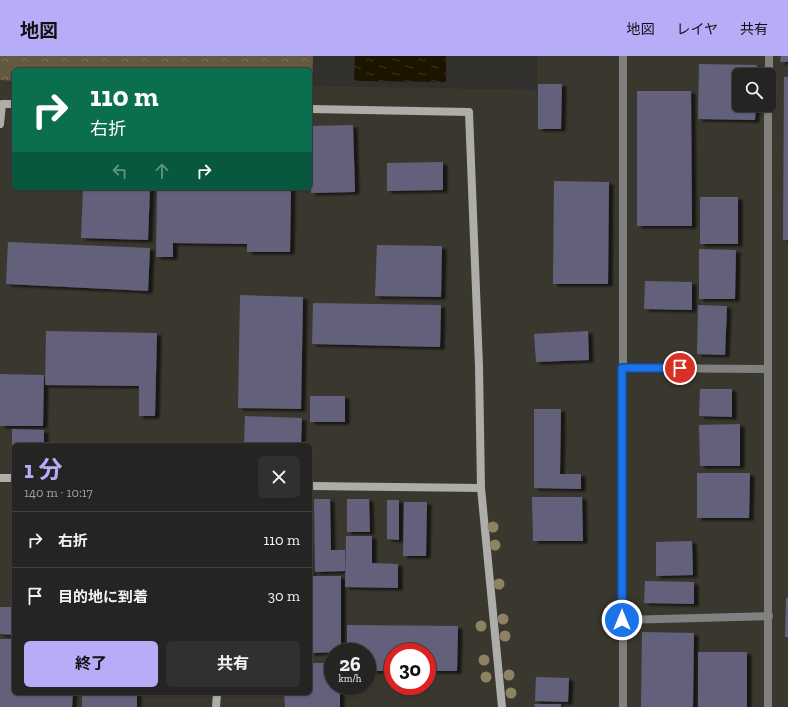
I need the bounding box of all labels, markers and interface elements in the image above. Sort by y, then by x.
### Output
text: 地図 [20,19,58,42]
text: 地図 [626,21,654,38]
text: レイヤ [676,21,718,38]
text: 共有 [740,21,768,38]
map controls [732,68,776,112]
button: search [732,68,776,112]
text: 110 m [90,80,159,113]
icon: right [24,84,76,136]
text: 右折 [90,118,126,140]
icon: left [109,160,131,182]
icon: ahead [151,160,173,182]
icon: right [193,160,215,182]
pin [663,351,697,385]
icon: arrive [669,357,691,379]
text: 1 分 [24,455,62,484]
button: close [258,456,300,498]
text: 140 m · 10:17 [24,485,93,500]
icon: right [24,529,46,551]
text: 110 m [263,531,300,549]
text: 右折 [58,532,88,550]
icon: arrive [24,585,46,607]
text: 30 m [268,587,300,605]
text: 目的地に到着 [58,588,148,606]
position arrow [601,599,643,641]
button: 終了 [24,641,158,687]
button: 共有 [166,641,300,687]
speed limit sign: 30 [384,643,436,695]
text: 26 [339,652,361,676]
text: km/h [339,673,361,685]

